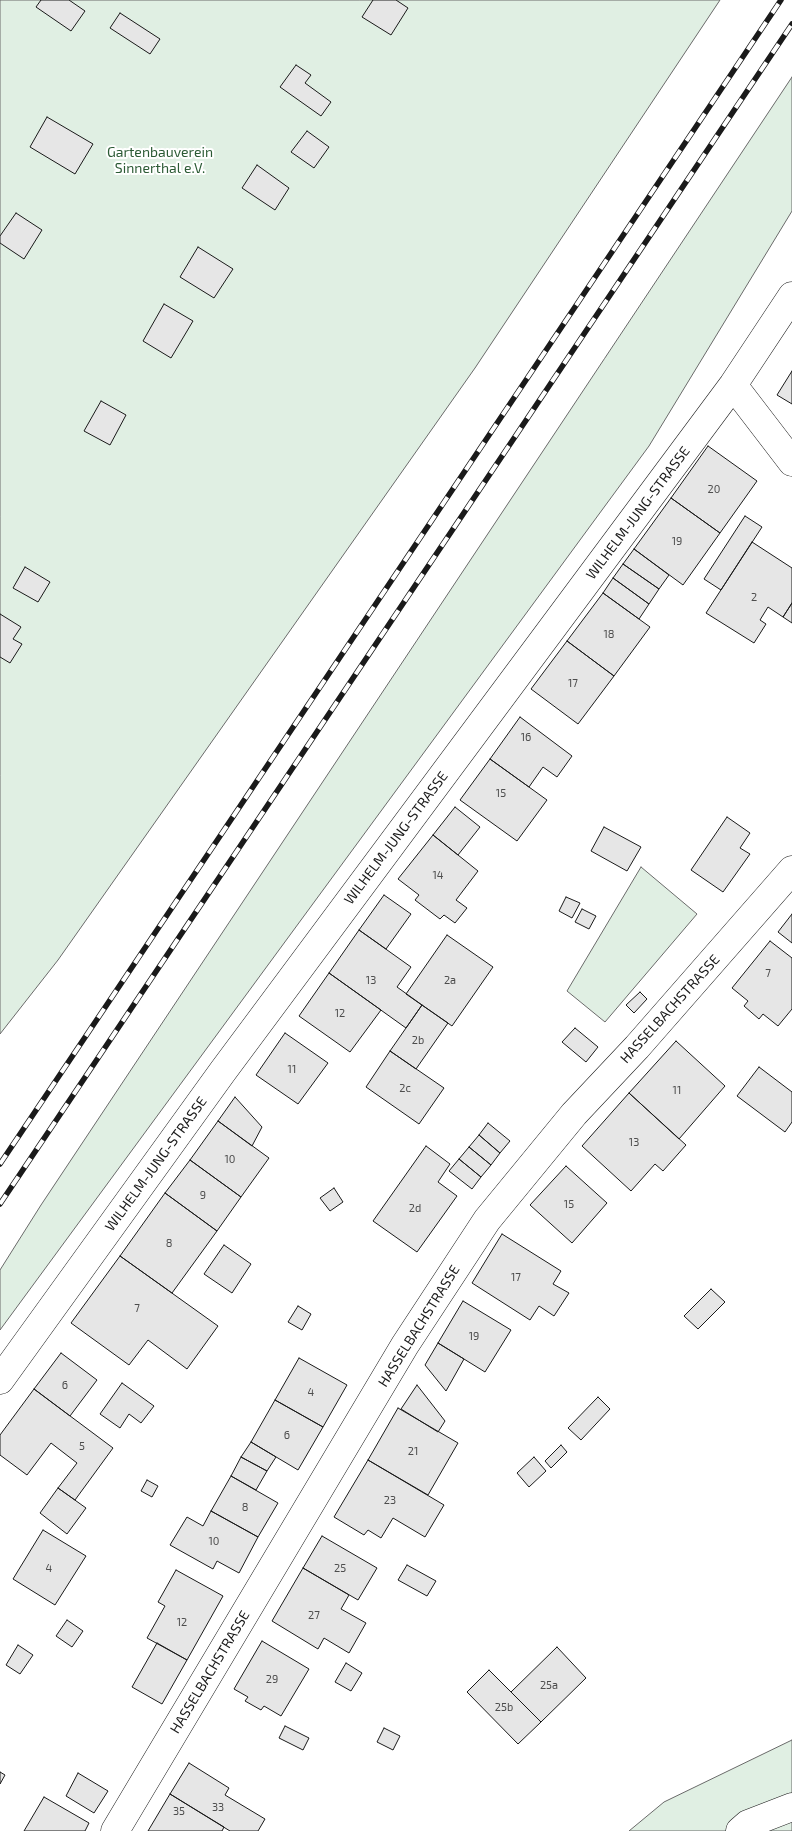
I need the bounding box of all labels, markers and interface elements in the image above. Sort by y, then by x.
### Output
park label: Gartenbauverein Sinnerthal e.V. [107,144,213,176]
street label: WILHELM-JUNG-STRASSE [582,443,694,583]
house number: 20 [708,482,720,496]
house number: 19 [672,534,682,548]
house number: 2 [751,590,757,604]
house number: 18 [603,627,615,641]
house number: 17 [568,676,578,690]
house number: 16 [521,730,531,744]
street label: WILHELM-JUNG-STRASSE [340,768,452,908]
house number: 15 [496,786,506,800]
house number: 14 [432,868,444,882]
street label: HASSELBACHSTRASSE [617,951,723,1067]
house number: 7 [765,966,771,980]
house number: 13 [366,973,376,987]
house number: 2a [444,973,456,987]
house number: 12 [335,1006,345,1020]
house number: 2b [412,1033,424,1047]
house number: 11 [288,1062,296,1076]
house number: 2c [399,1081,411,1095]
house number: 11 [673,1083,681,1097]
street label: WILHELM-JUNG-STRASSE [102,1093,210,1235]
house number: 13 [629,1135,639,1149]
house number: 10 [224,1152,236,1166]
house number: 9 [200,1188,206,1202]
house number: 15 [564,1197,574,1211]
house number: 2d [409,1201,421,1215]
house number: 8 [166,1236,172,1250]
street label: HASSELBACHSTRASSE [375,1262,463,1390]
house number: 17 [511,1270,521,1284]
house number: 7 [134,1301,140,1315]
house number: 19 [469,1329,479,1343]
house number: 6 [62,1378,68,1392]
house number: 4 [308,1385,314,1399]
house number: 6 [284,1428,290,1442]
house number: 5 [79,1439,85,1453]
house number: 21 [408,1444,418,1458]
house number: 23 [384,1493,396,1507]
house number: 8 [242,1500,248,1514]
house number: 10 [208,1534,220,1548]
house number: 4 [46,1561,52,1575]
house number: 25 [334,1561,346,1575]
street label: HASSELBACHSTRASSE [167,1608,253,1736]
house number: 27 [308,1608,320,1622]
house number: 12 [177,1615,187,1629]
house number: 29 [266,1672,278,1686]
house number: 25a [540,1678,558,1692]
house number: 25b [495,1700,513,1714]
house number: 33 [212,1800,224,1814]
house number: 35 [173,1804,185,1818]

